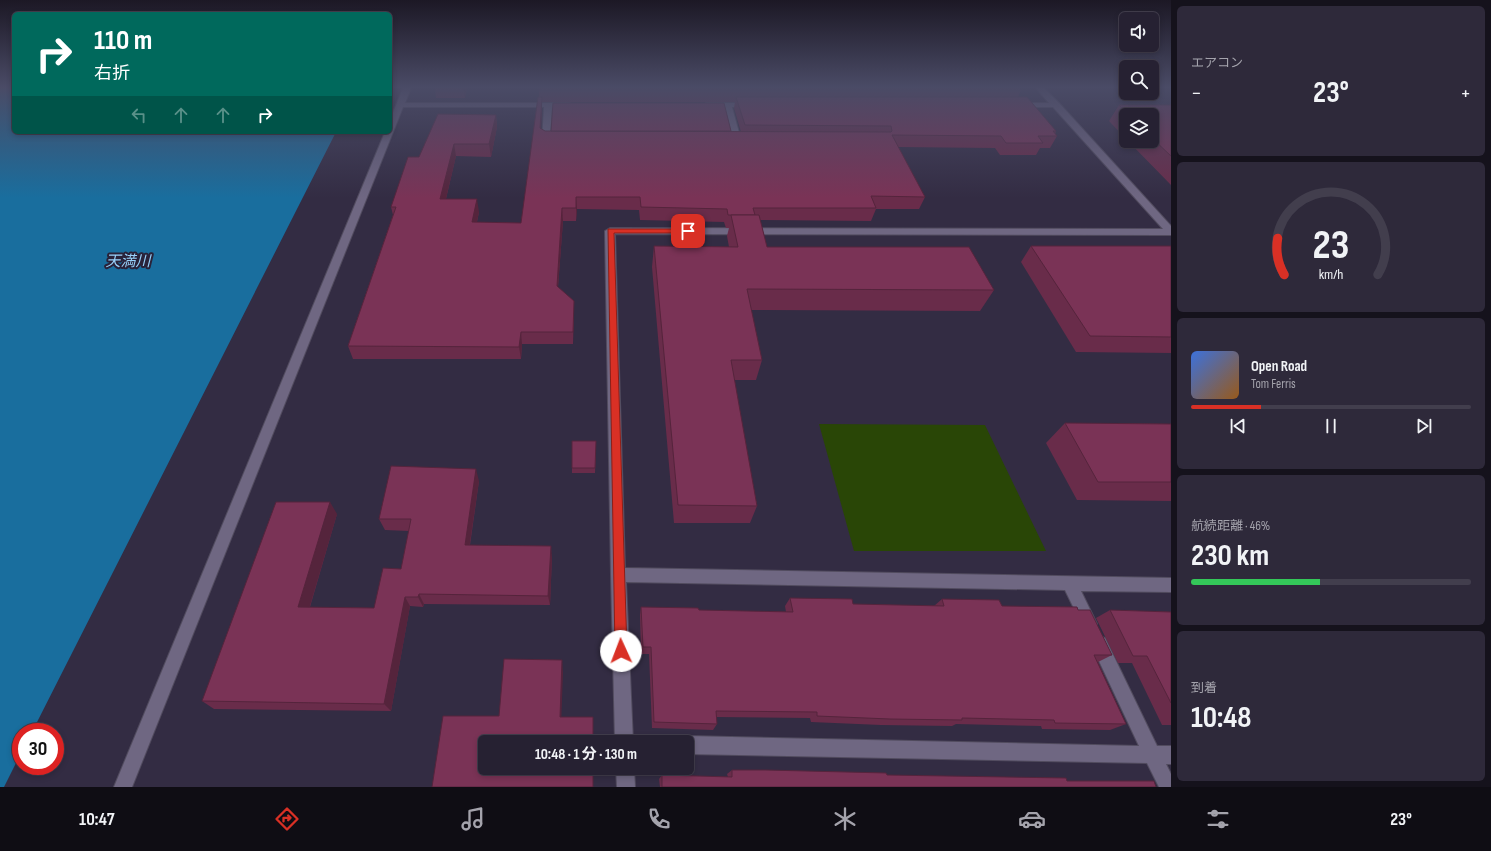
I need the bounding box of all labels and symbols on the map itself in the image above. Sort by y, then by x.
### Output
pin [671,214,705,248]
water label: 天満川 [105,252,152,271]
position arrow [600,630,642,672]
speed limit sign: 30 [12,723,64,775]

